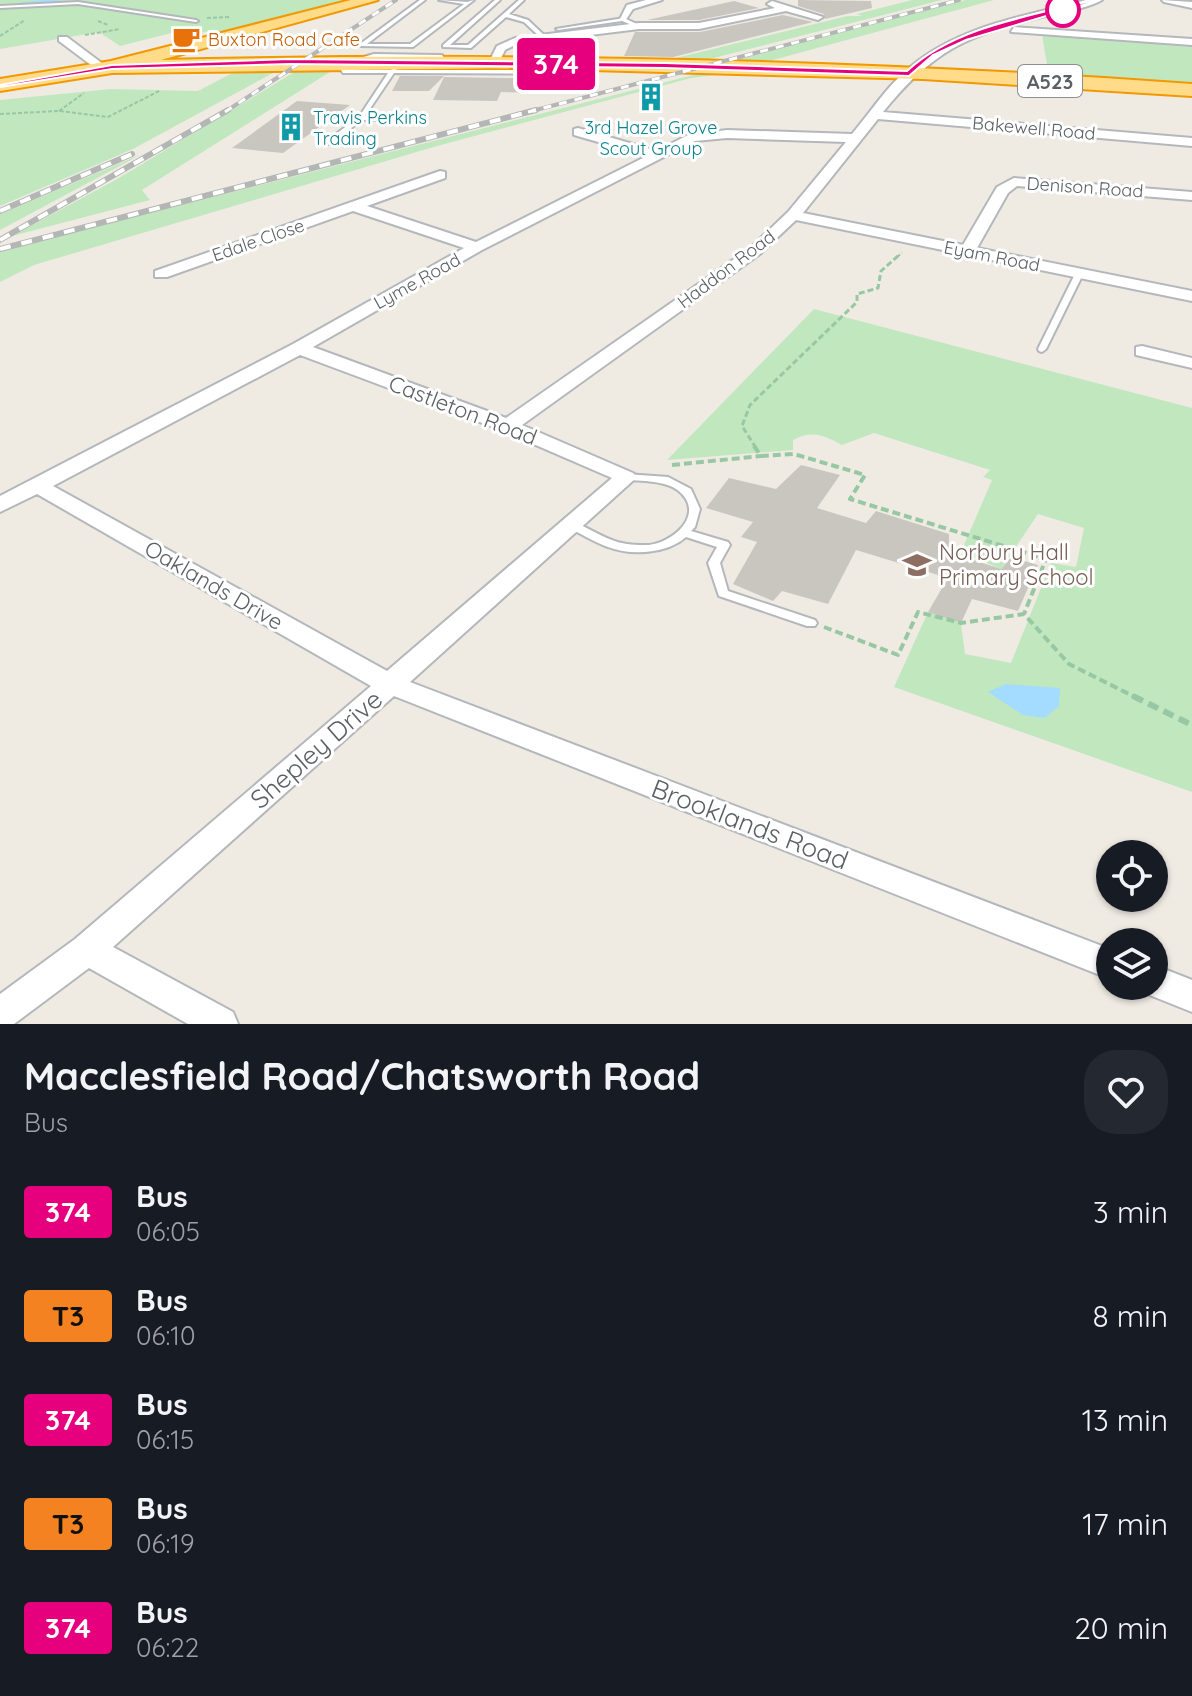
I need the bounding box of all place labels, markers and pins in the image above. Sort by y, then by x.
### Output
unlabelled marker [1046,0,1080,27]
cafe icon: Buxton Road Cafe [171,24,201,54]
place label: Buxton Road Cafe [208,28,360,51]
building icon: 3rd Hazel Grove Scout Group [636,82,666,112]
place label: Travis Perkins Trading [313,106,427,150]
building icon: Travis Perkins Trading [276,112,306,142]
place label: 3rd Hazel Grove Scout Group [585,116,717,160]
place label: Norbury Hall Primary School [939,538,1094,591]
school or university icon: Norbury Hall Primary School [902,550,932,580]

